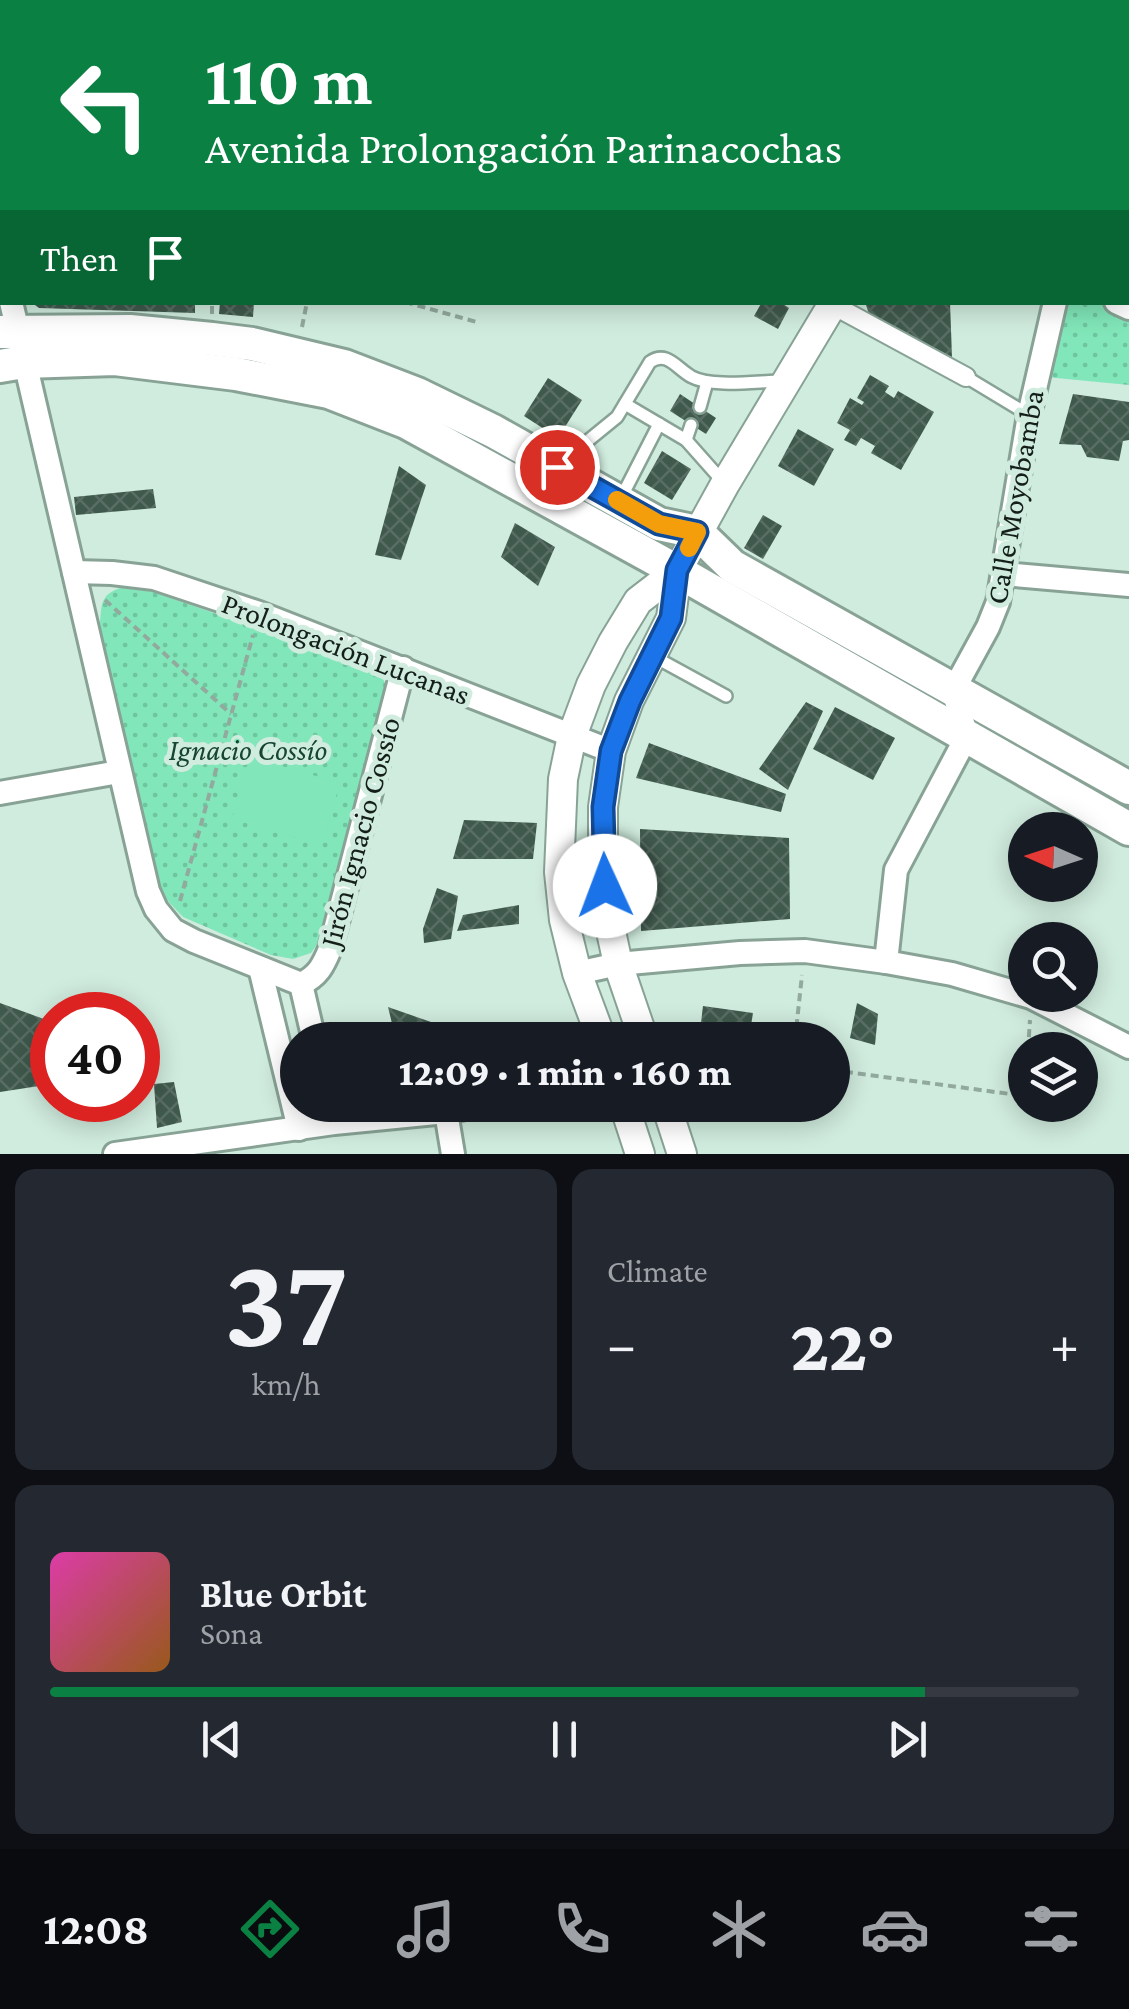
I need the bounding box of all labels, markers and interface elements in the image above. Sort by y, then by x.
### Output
icon: left [40,40,170,170]
text: 110 m [205,41,373,119]
text: Avenida Prolongación Parinacochas [205,123,842,173]
icon: arrive [138,230,193,285]
text: Then [40,237,118,279]
street label: Calle Moyobamba [979,387,1051,607]
pin [515,425,600,510]
icon: arrive [530,440,585,495]
street label: Prolongación Lucanas [217,586,475,712]
street label: Jirón Ignacio Cossío [312,713,407,954]
park label: Ignacio Cossío [169,733,327,767]
north arrow [1008,812,1098,902]
map controls [1008,812,1098,1122]
position arrow [553,834,657,938]
button: search [1008,922,1098,1012]
speed limit sign: 40 [30,992,160,1122]
button: layers [1008,1032,1098,1122]
text: 12:09 · 1 min · 160 m [399,1051,731,1093]
text: 37 [224,1228,348,1373]
text: Climate [607,1253,708,1289]
text: 22° [790,1303,896,1386]
text: − [607,1314,636,1375]
text: + [1050,1314,1079,1375]
text: km/h [252,1366,321,1402]
text: Blue Orbit [200,1573,367,1615]
text: Sona [200,1615,263,1651]
icon: previous [194,1712,249,1767]
icon: pause [537,1712,592,1767]
icon: next [880,1712,935,1767]
icon: directions [235,1894,305,1964]
icon: music [391,1894,461,1964]
icon: phone [547,1894,617,1964]
icon: climate [704,1894,774,1964]
icon: car [860,1894,930,1964]
icon: filters [1016,1894,1086,1964]
text: 12:08 [43,1904,149,1954]

